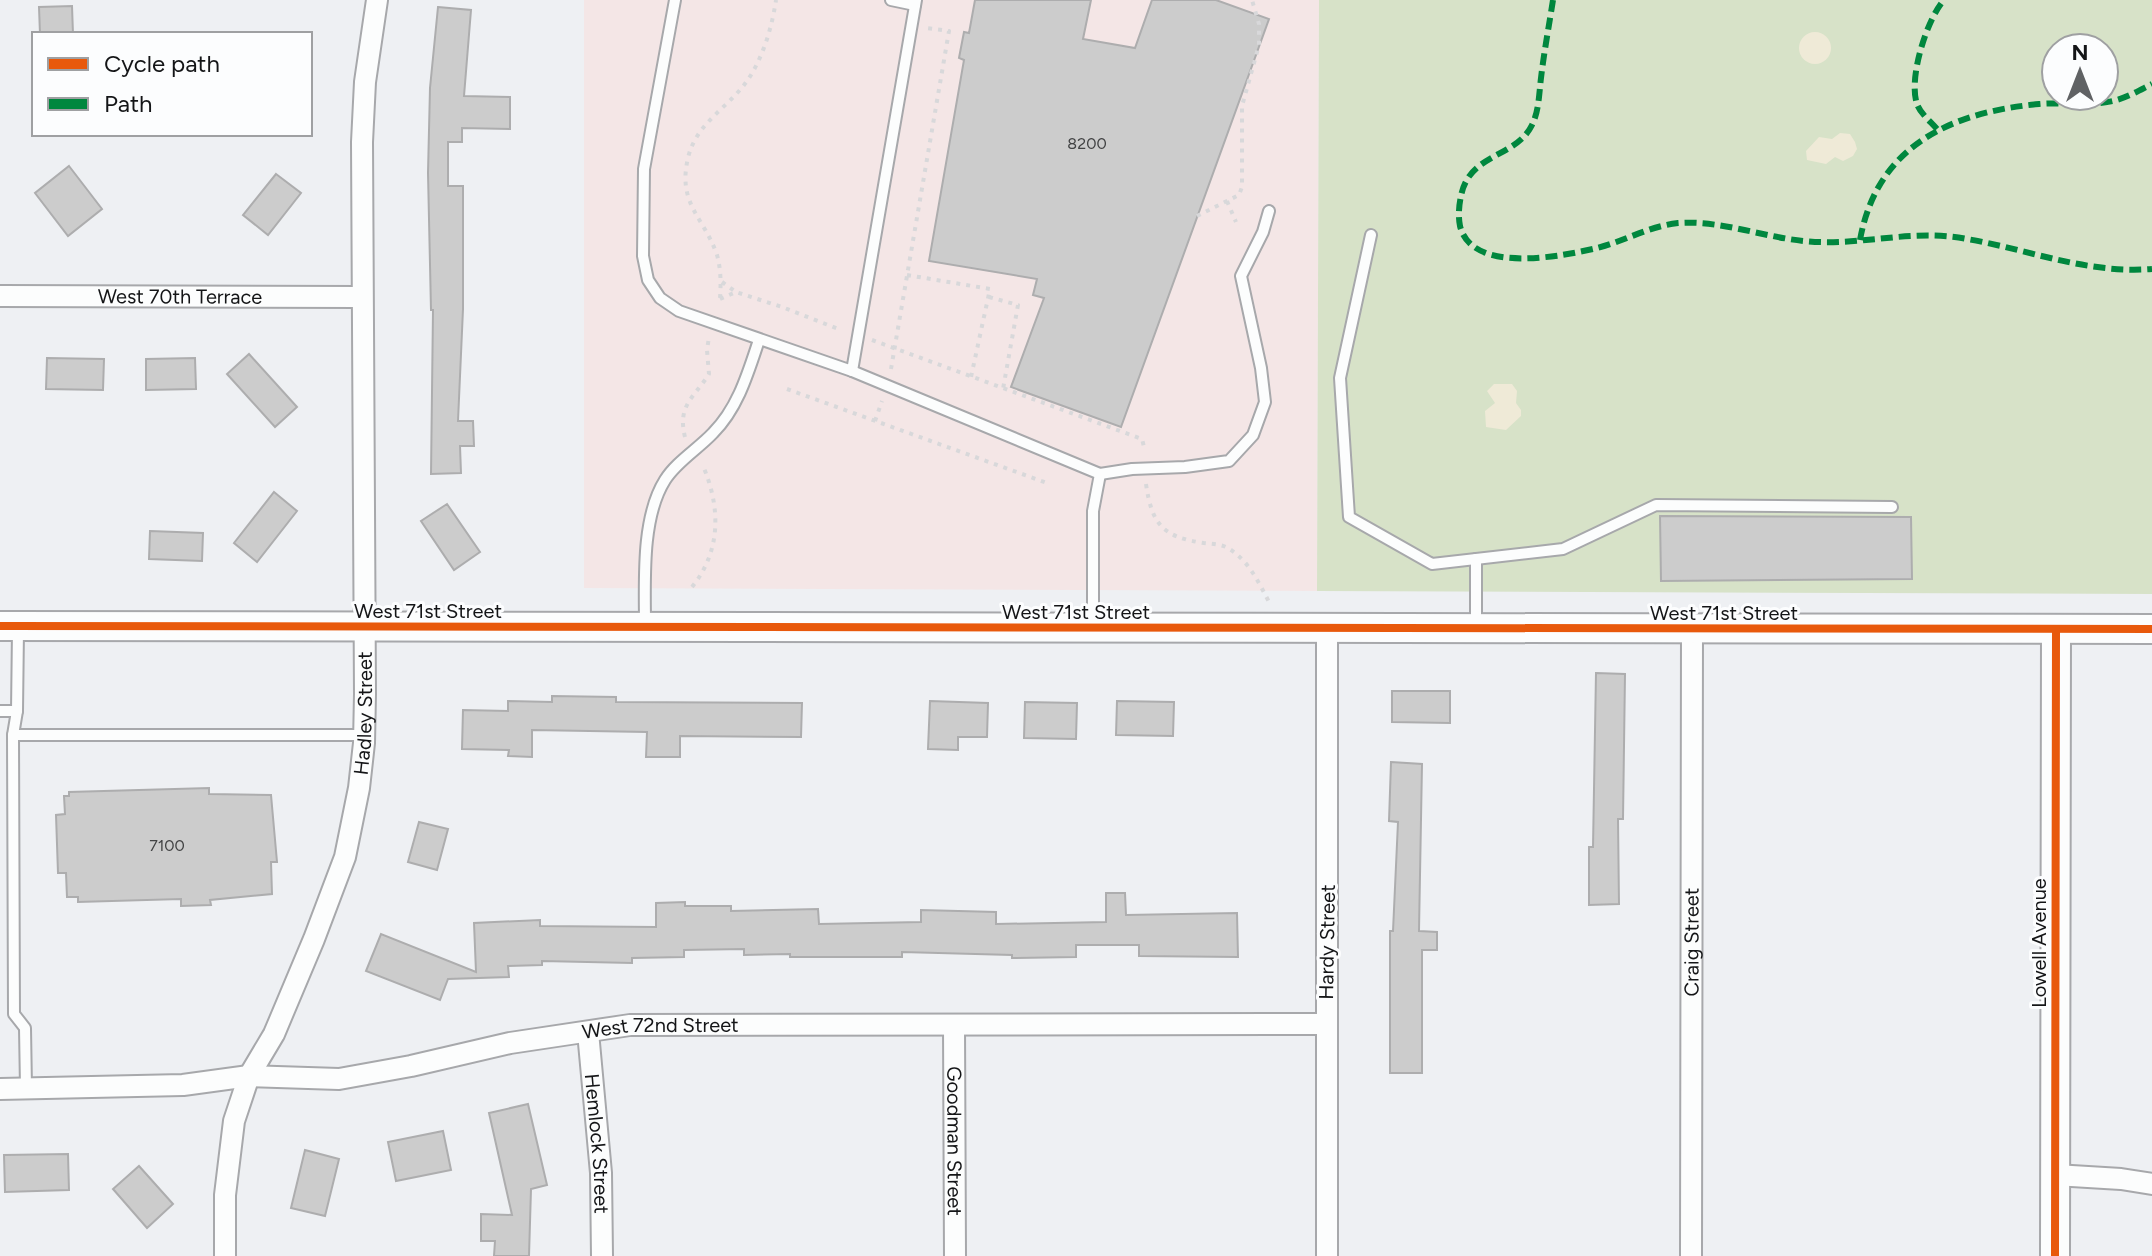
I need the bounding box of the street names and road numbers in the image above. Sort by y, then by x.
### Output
street label: West 70th Terrace [98,284,262,309]
street label: West 71st Street [354,599,502,623]
street label: West 71st Street [1002,600,1150,624]
street label: West 71st Street [1650,601,1798,625]
street label: Hadley Street [349,651,377,776]
street label: Lowell Avenue [2027,878,2051,1008]
street label: Hardy Street [1314,884,1340,1000]
street label: Craig Street [1679,888,1704,996]
street label: West 72nd Street [580,1013,739,1044]
street label: Goodman Street [942,1066,967,1216]
street label: Hemlock Street [580,1072,613,1214]

